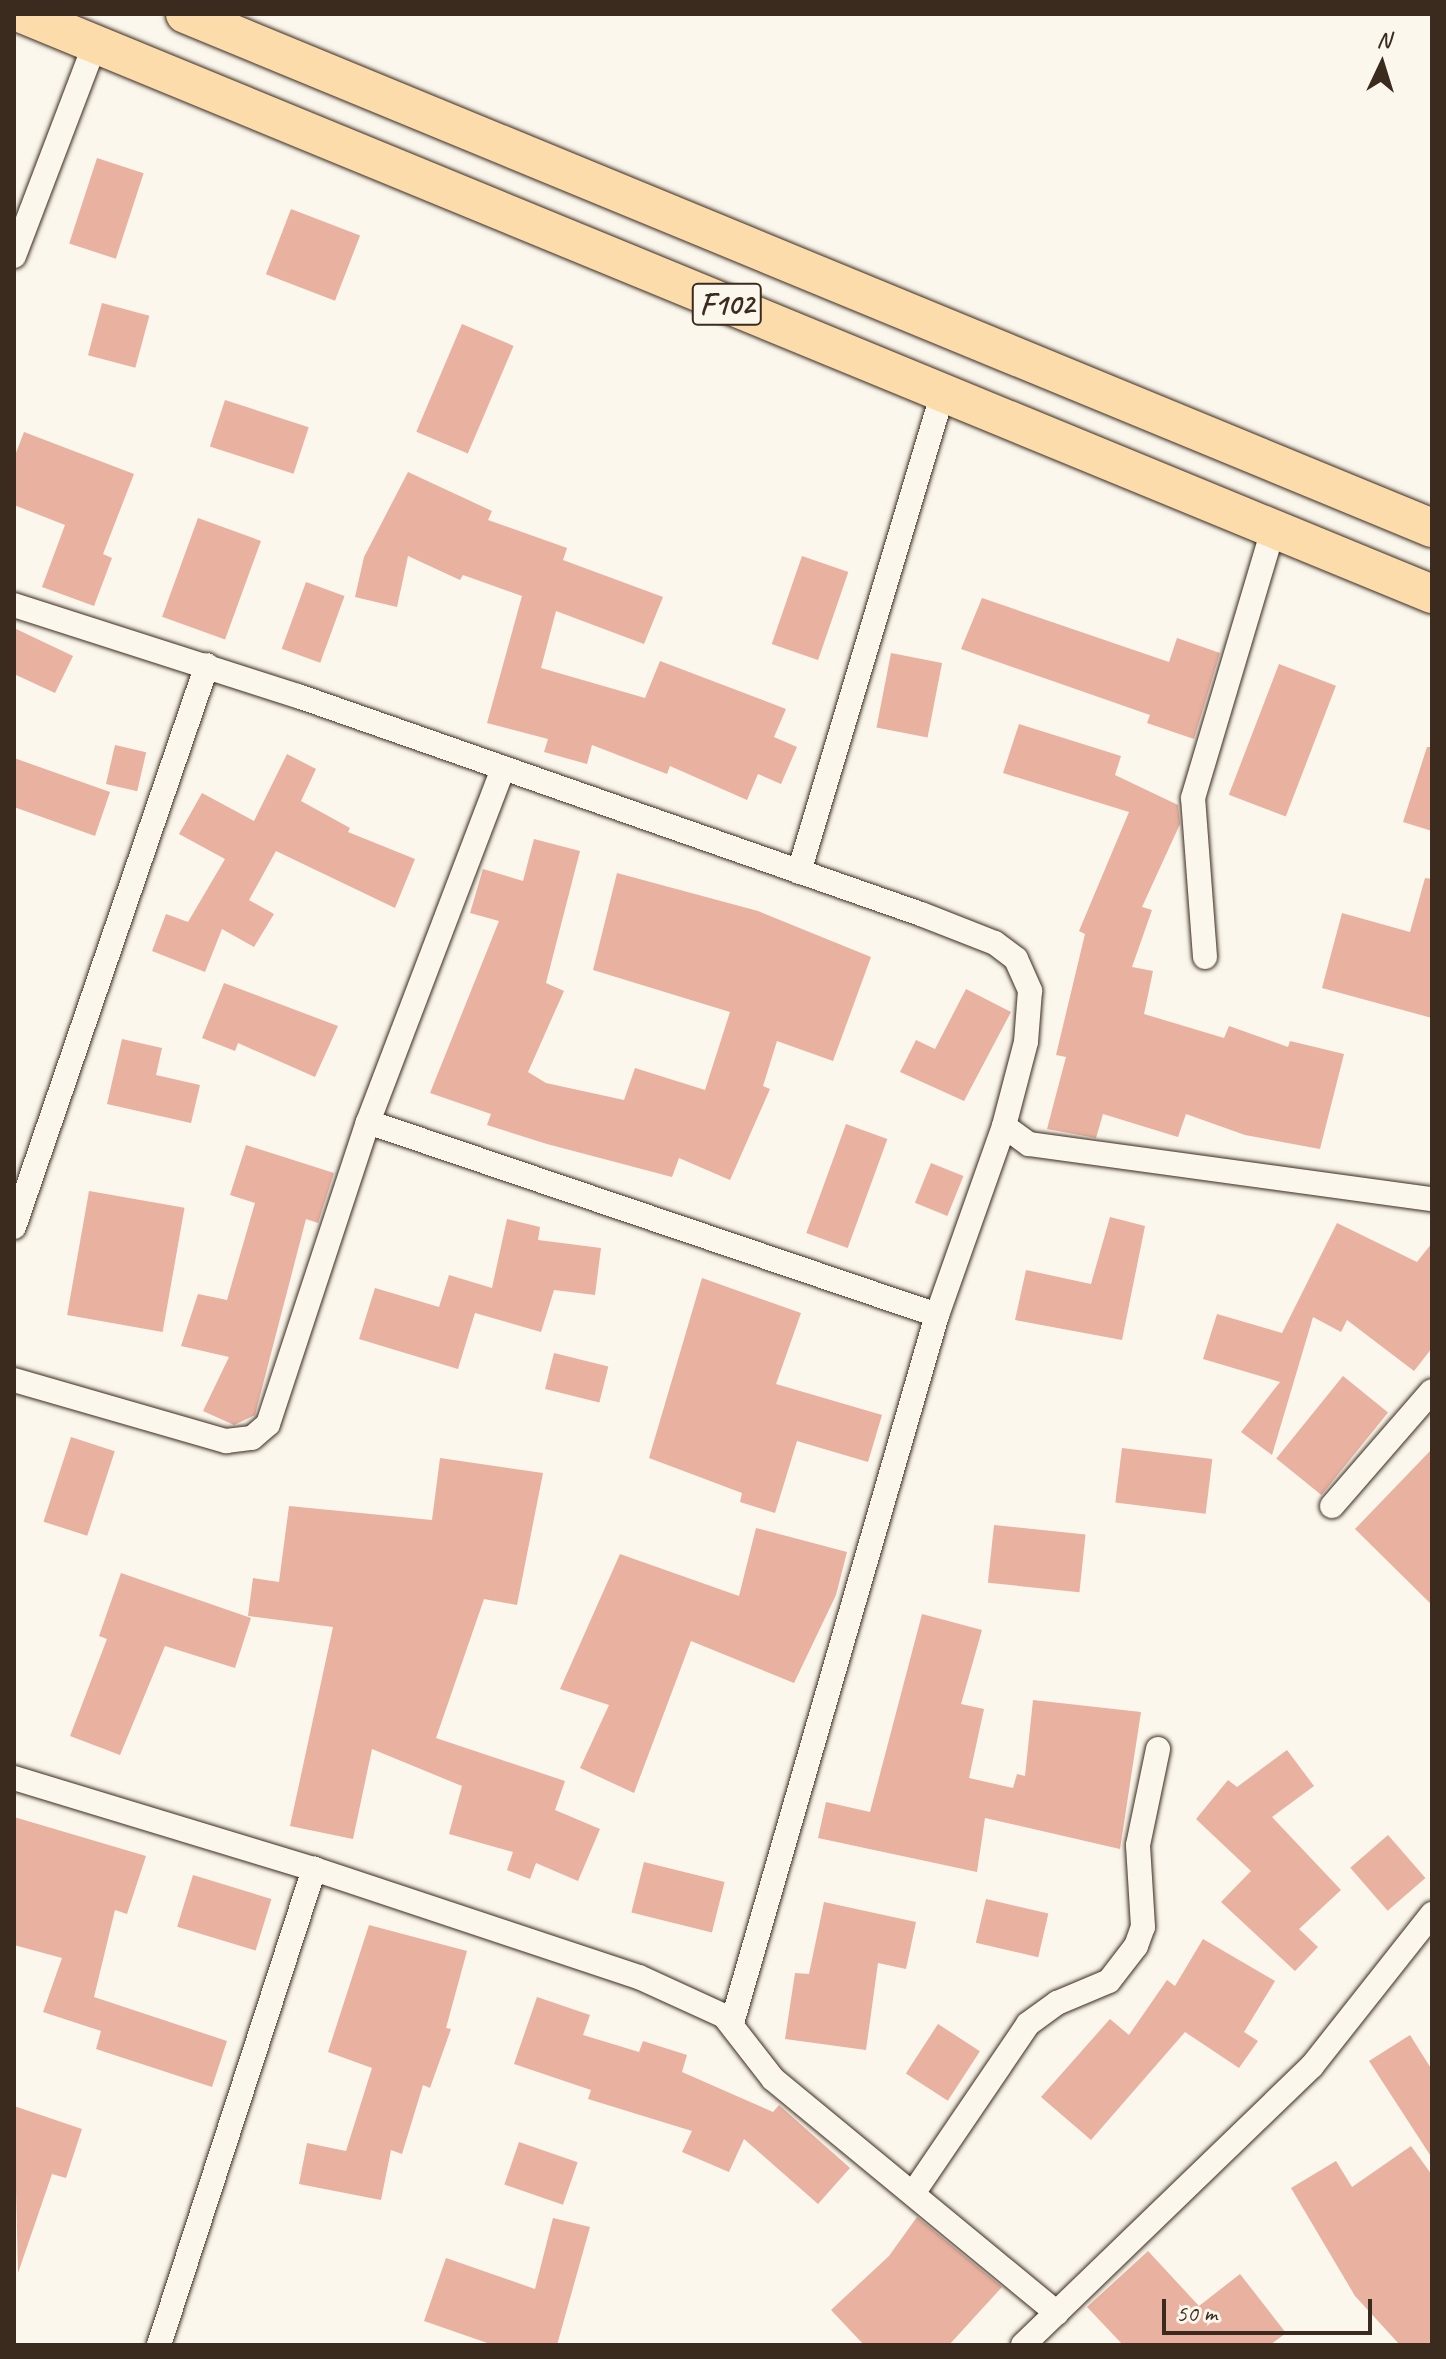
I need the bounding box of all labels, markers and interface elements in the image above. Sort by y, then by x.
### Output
north arrow [1342,24,1422,104]
text: N [1376,26,1391,54]
road number: F102 [691,278,763,330]
scale bar [1166,2283,1376,2333]
text: 50 m [1176,2298,1217,2328]

